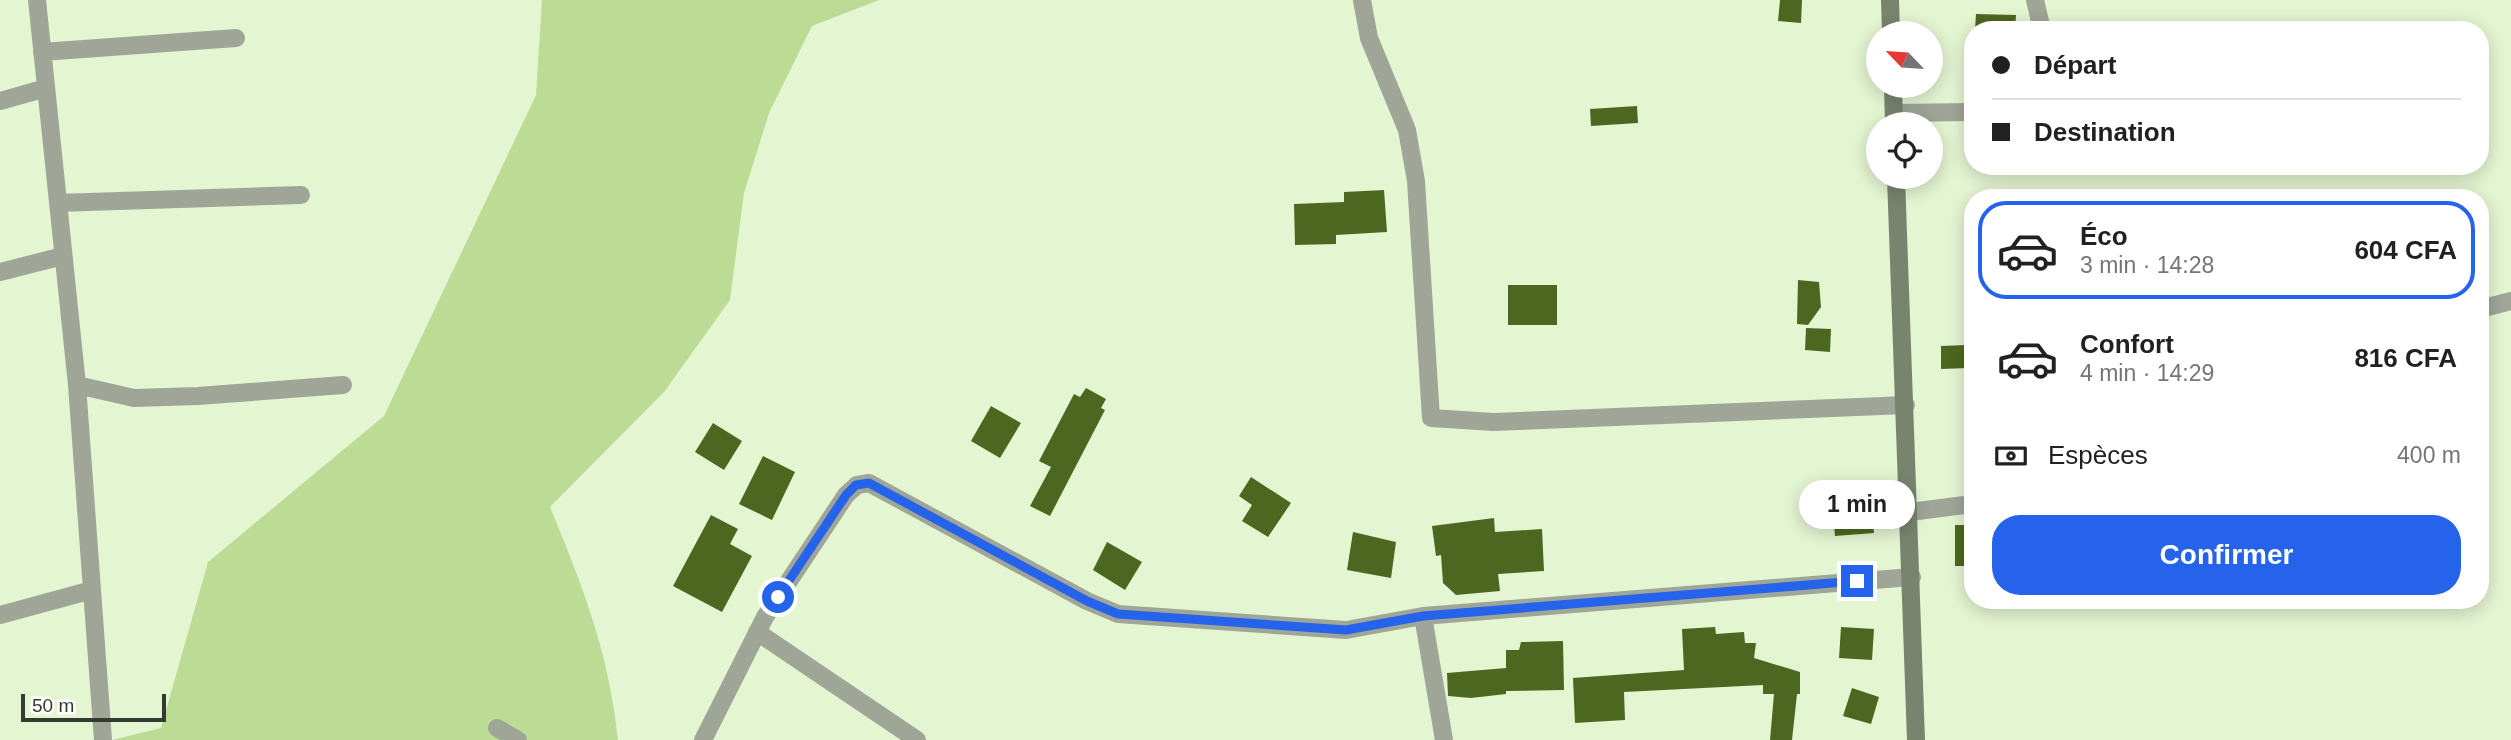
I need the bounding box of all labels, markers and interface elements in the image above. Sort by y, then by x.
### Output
north arrow [1866,21,1942,98]
map controls [1866,21,1943,189]
text: Départ [2034,50,2116,80]
button: locate [1866,112,1943,189]
text: Destination [2034,117,2176,147]
icon: car [1996,219,2059,282]
text: Éco [2080,221,2128,251]
text: 604 CFA [2354,235,2457,265]
text: 3 min · 14:28 [2080,252,2214,278]
icon: car [1996,327,2059,390]
text: Confort [2080,329,2174,359]
text: 816 CFA [2354,343,2457,373]
text: 4 min · 14:29 [2080,360,2214,386]
icon: cash [1992,437,2030,475]
text: Espèces [2048,440,2148,470]
text: 400 m [2397,442,2461,468]
callout: 1 min [1799,480,1915,528]
text: 1 min [1827,491,1887,517]
button: Confirmer [1992,515,2461,595]
route end [1841,565,1873,597]
route start [762,581,794,613]
scale bar [21,691,166,723]
text: 50 m [32,695,74,716]

